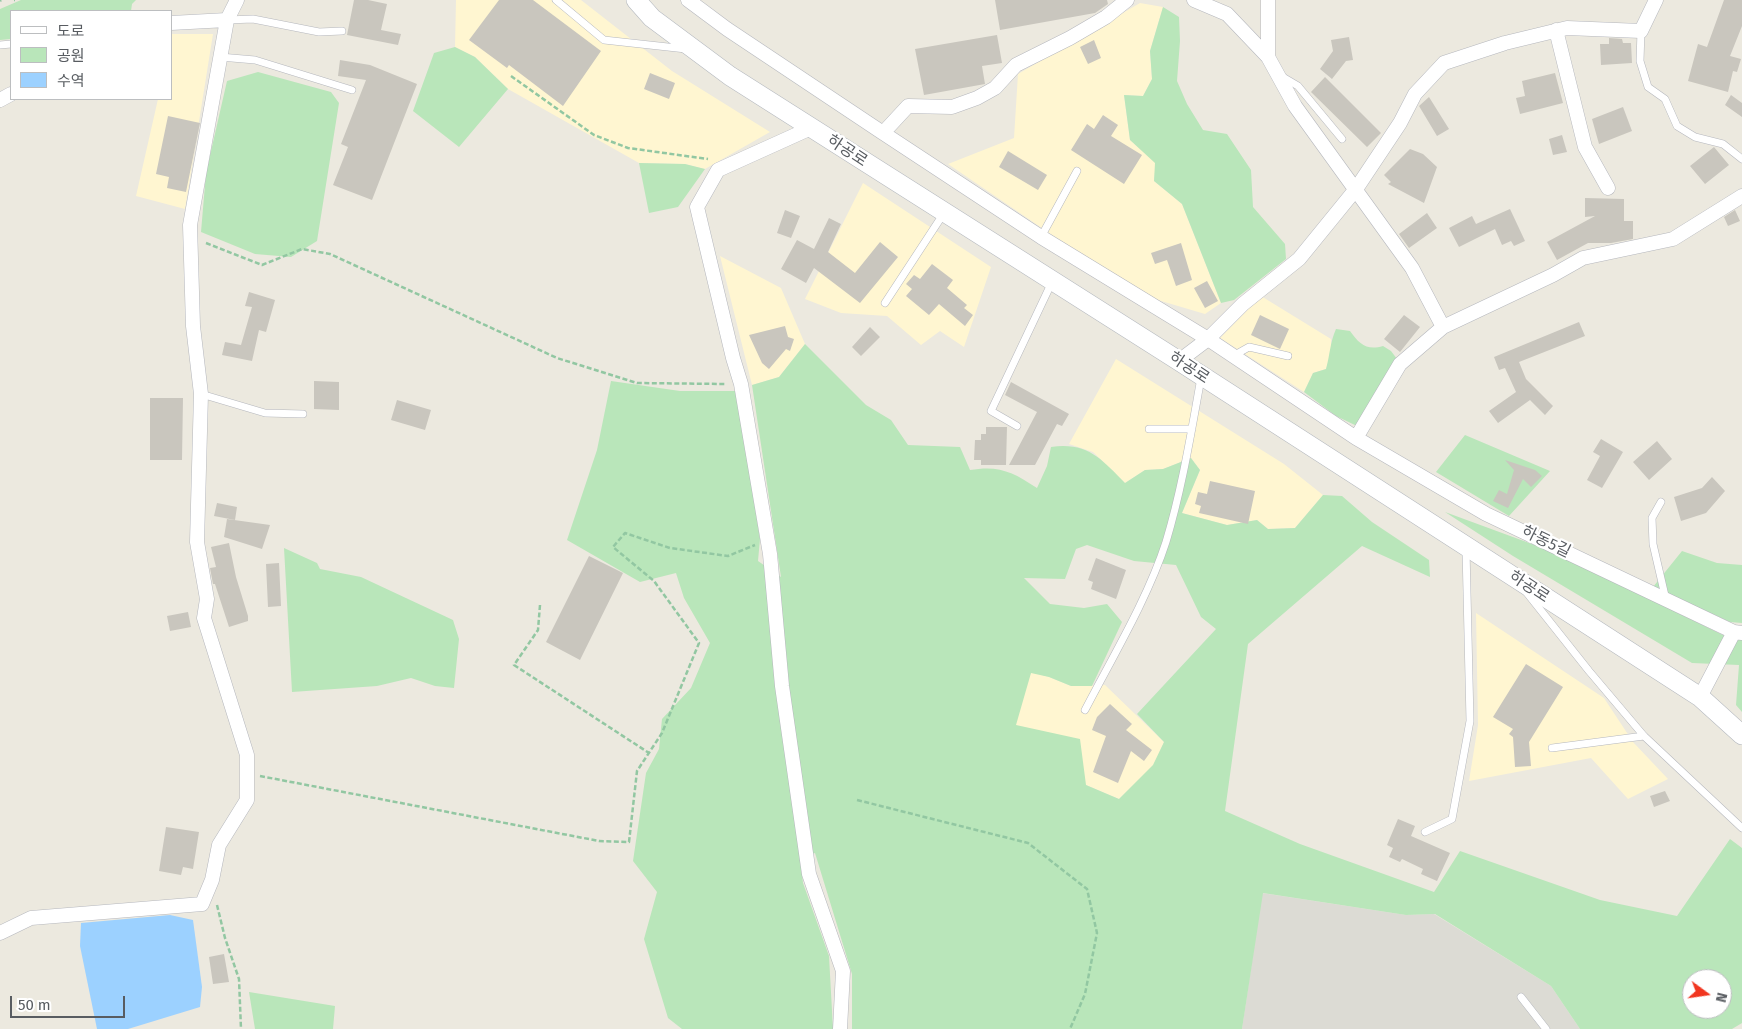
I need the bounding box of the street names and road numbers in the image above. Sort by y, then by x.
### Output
street label: 하공로 [823,131,871,171]
street label: 하공로 [1165,348,1213,388]
street label: 하동5길 [1518,522,1574,562]
street label: 하공로 [1505,567,1553,607]

